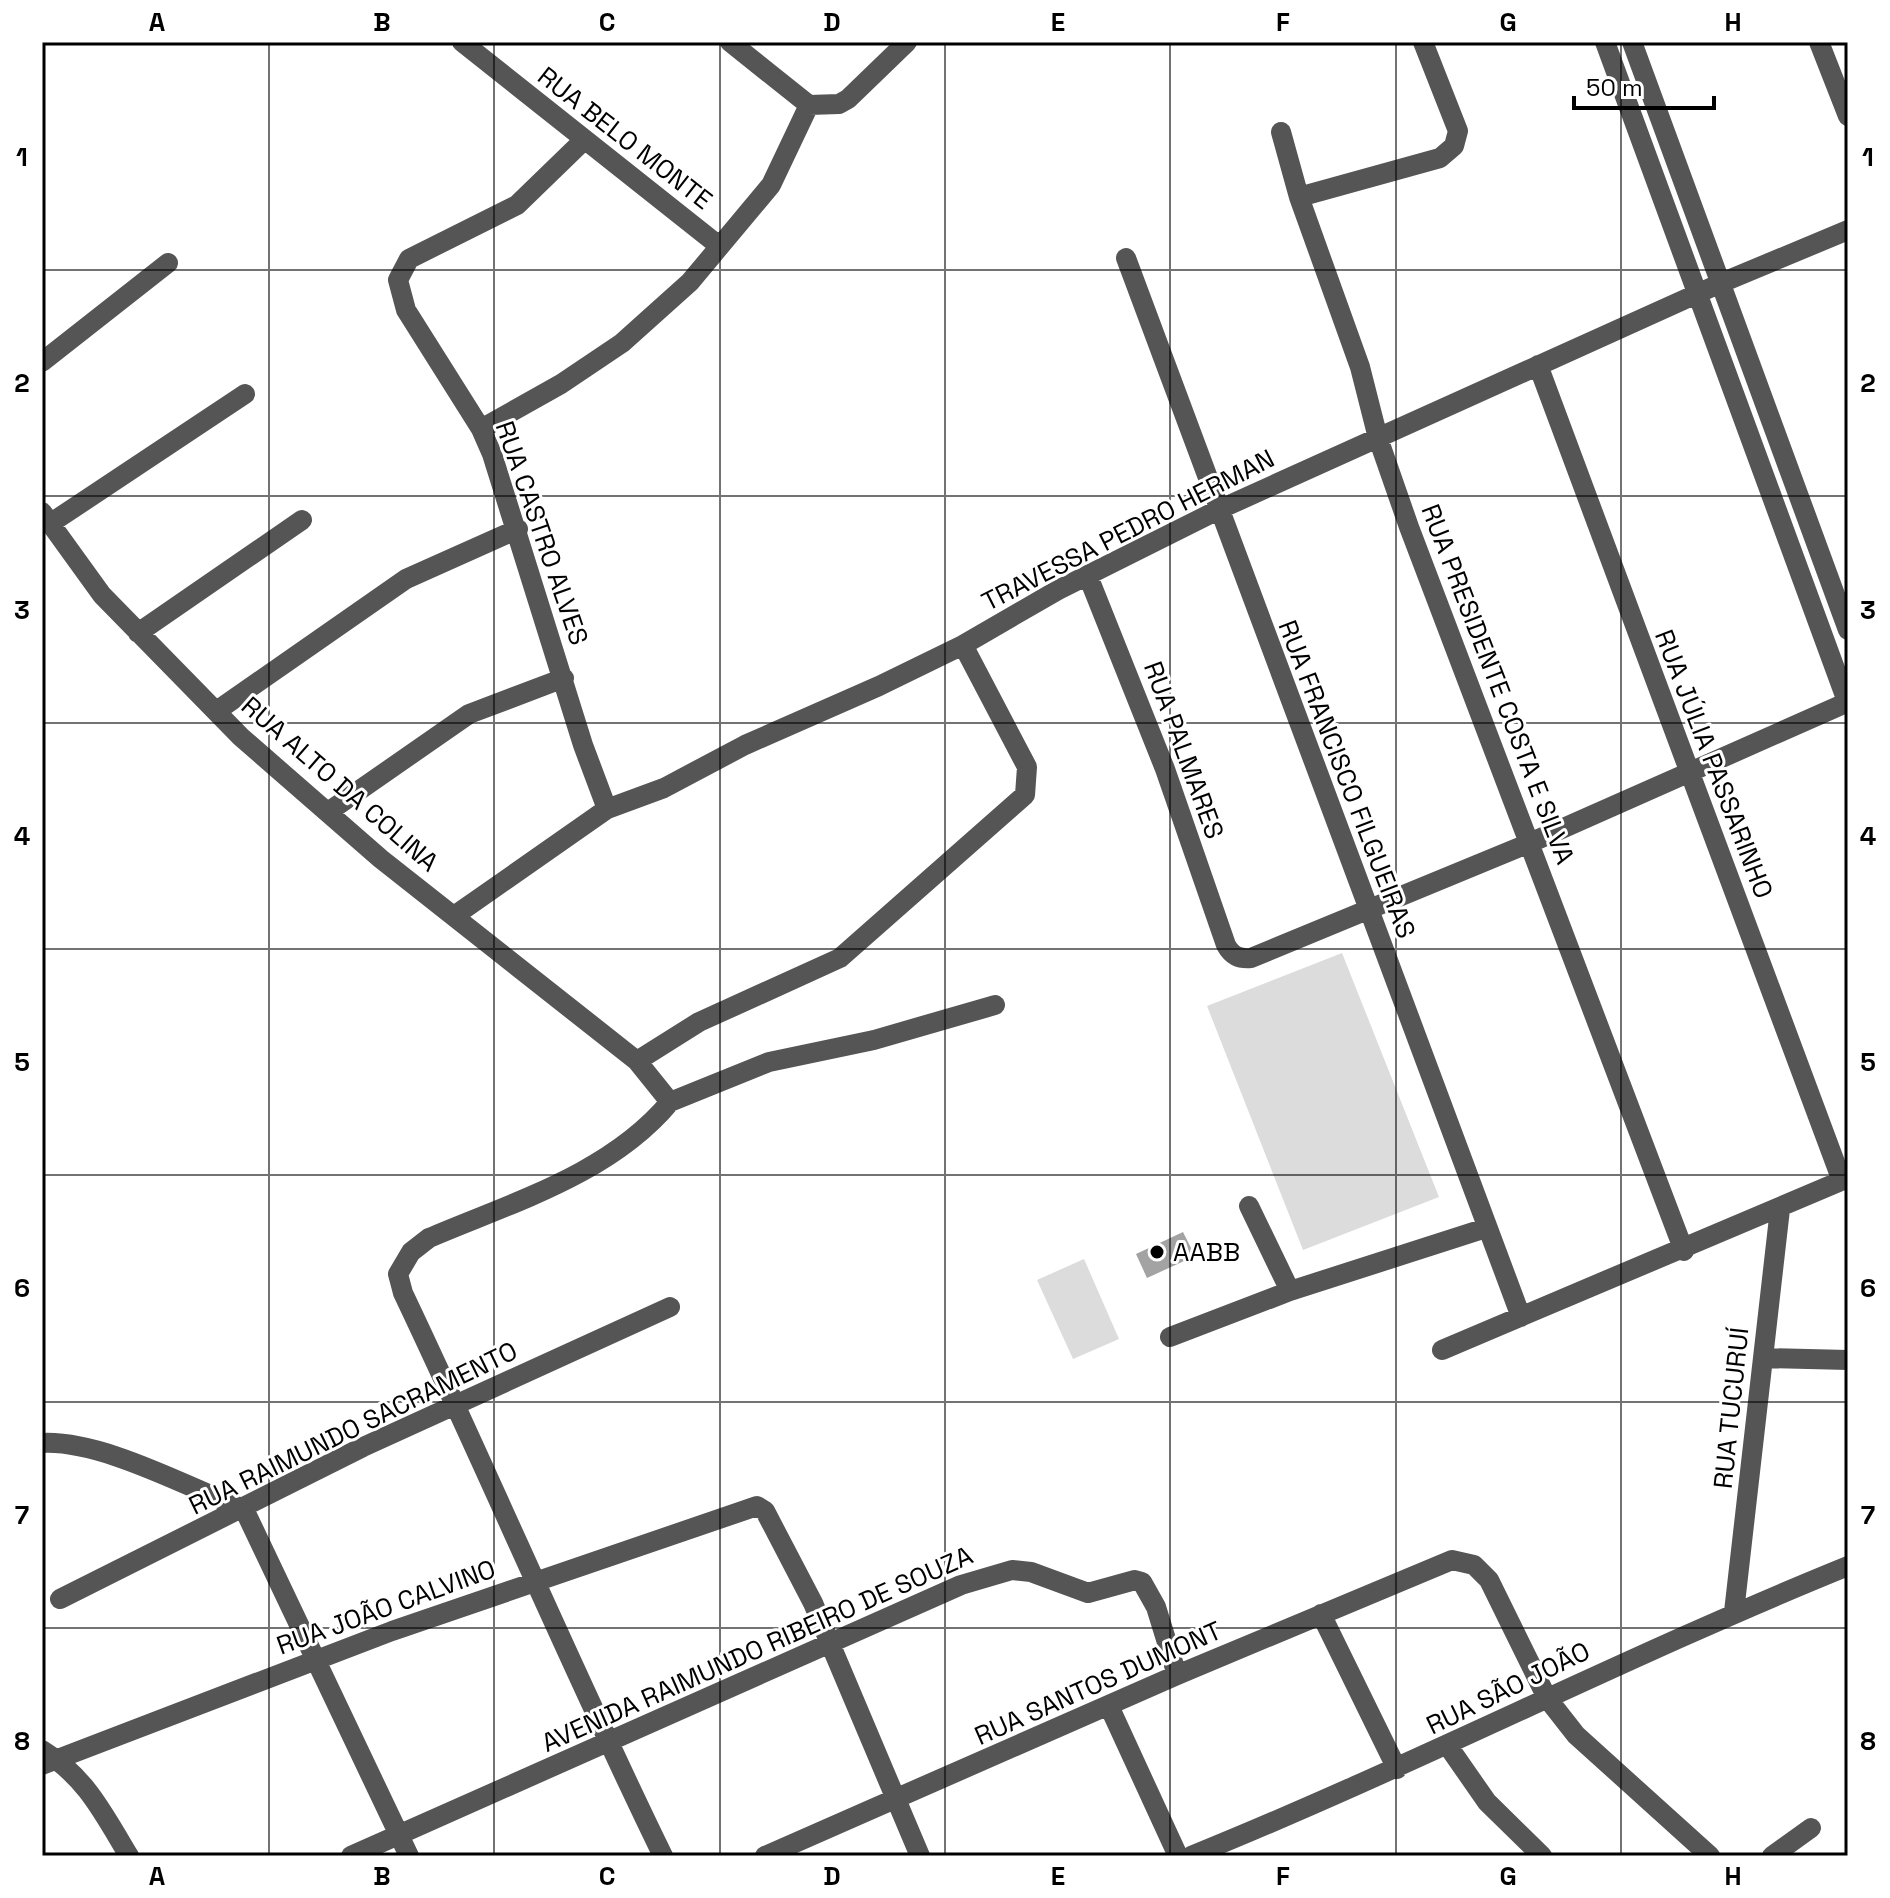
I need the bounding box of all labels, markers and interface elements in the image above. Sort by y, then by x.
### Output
text: A [149,5,166,39]
text: B [373,5,391,39]
text: C [599,5,615,39]
text: D [823,5,841,39]
text: E [1051,5,1065,39]
text: F [1276,5,1290,39]
text: G [1499,5,1517,39]
text: H [1724,5,1742,39]
street label: RUA BELO MONTE [531,59,719,217]
scale bar [1574,60,1714,110]
text: 50 m [1586,72,1643,103]
text: 1 [16,140,28,174]
text: 1 [1862,140,1874,174]
text: 2 [14,366,30,400]
text: 2 [1860,366,1876,400]
street label: RUA CASTRO ALVES [488,417,596,649]
street label: TRAVESSA PEDRO HERMAN [976,441,1280,619]
street label: RUA PRESIDENTE COSTA E SILVA [1414,499,1582,869]
text: 3 [14,593,30,627]
text: 3 [1860,593,1876,627]
street label: RUA FRANCISCO FILGUEIRAS [1271,615,1423,943]
street label: RUA JÚLIA PASSARINHO [1647,625,1781,903]
street label: RUA PALMARES [1136,656,1232,844]
street label: RUA ALTO DA COLINA [234,689,446,879]
text: 4 [14,819,30,853]
text: 4 [1860,819,1876,853]
text: 5 [14,1045,30,1079]
text: 5 [1860,1045,1876,1079]
place label: AABB [1173,1235,1240,1269]
marker: AABB [1148,1243,1166,1261]
text: 6 [14,1271,30,1305]
text: 6 [1860,1271,1876,1305]
street label: RUA TUCURUÍ [1706,1326,1756,1490]
street label: RUA RAIMUNDO SACRAMENTO [183,1334,523,1522]
text: 7 [15,1498,29,1532]
text: 7 [1861,1498,1875,1532]
street label: AVENIDA RAIMUNDO RIBEIRO DE SOUZA [536,1538,978,1760]
street label: RUA JOÃO CALVINO [272,1552,500,1662]
street label: RUA SANTOS DUMONT [969,1613,1227,1753]
street label: RUA SÃO JOÃO [1421,1634,1595,1742]
text: 8 [14,1724,30,1758]
text: 8 [1860,1724,1876,1758]
text: A [149,1859,166,1893]
text: B [373,1859,391,1893]
text: C [599,1859,615,1893]
text: D [823,1859,841,1893]
text: E [1051,1859,1065,1893]
text: F [1276,1859,1290,1893]
text: G [1499,1859,1517,1893]
text: H [1724,1859,1742,1893]

